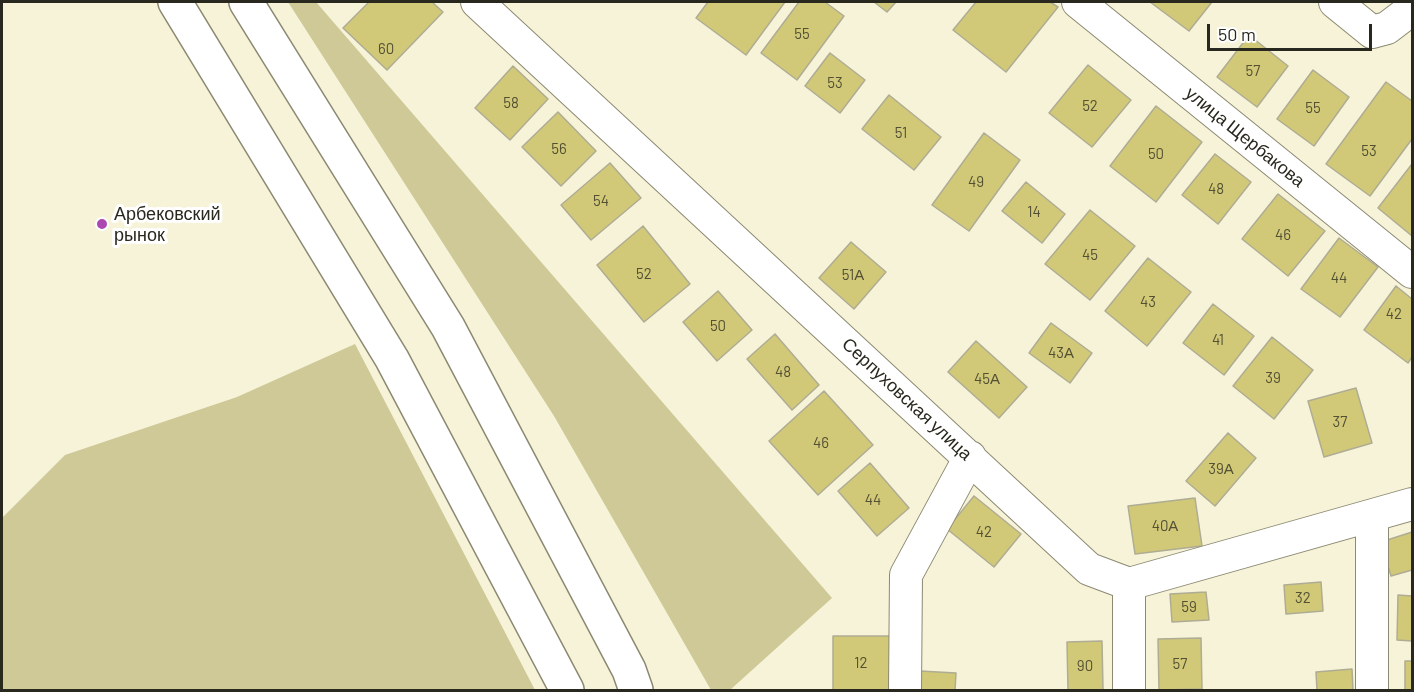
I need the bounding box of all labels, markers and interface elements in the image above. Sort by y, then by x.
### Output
scale bar [1210,12,1375,50]
text: 50 m [1218,23,1256,45]
house number: 55 [794,25,810,43]
house number: 60 [378,40,394,58]
house number: 57 [1246,62,1260,80]
house number: 53 [827,74,843,92]
street label: улица Щербакова [1181,82,1309,192]
house number: 58 [503,94,519,112]
house number: 52 [1082,97,1098,115]
house number: 55 [1305,99,1321,117]
house number: 51 [895,124,907,142]
house number: 56 [551,140,567,158]
house number: 53 [1361,142,1377,160]
house number: 50 [1148,145,1164,163]
house number: 49 [968,173,984,191]
house number: 48 [1208,180,1224,198]
house number: 54 [593,192,609,210]
place label: Арбековский рынок [114,203,221,246]
house number: 14 [1027,203,1041,221]
marker: Арбековский рынок [95,217,109,231]
house number: 46 [1275,226,1291,244]
house number: 45 [1082,246,1098,264]
house number: 52 [636,265,652,283]
house number: 51А [842,266,864,284]
house number: 44 [1331,269,1347,287]
house number: 43 [1140,293,1156,311]
house number: 42 [1386,305,1402,323]
house number: 50 [710,317,726,335]
house number: 41 [1212,331,1224,349]
street label: Серпуховская улица [837,333,977,465]
house number: 43А [1048,344,1074,362]
house number: 48 [775,363,791,381]
house number: 39 [1265,369,1281,387]
house number: 45А [974,370,1000,388]
house number: 37 [1333,413,1347,431]
house number: 46 [813,434,829,452]
house number: 39А [1208,460,1234,478]
house number: 44 [865,491,881,509]
house number: 40А [1152,517,1178,535]
house number: 42 [976,523,992,541]
house number: 32 [1295,589,1311,607]
house number: 59 [1181,598,1197,616]
house number: 12 [854,654,868,672]
house number: 57 [1173,655,1187,673]
house number: 90 [1077,657,1093,675]

